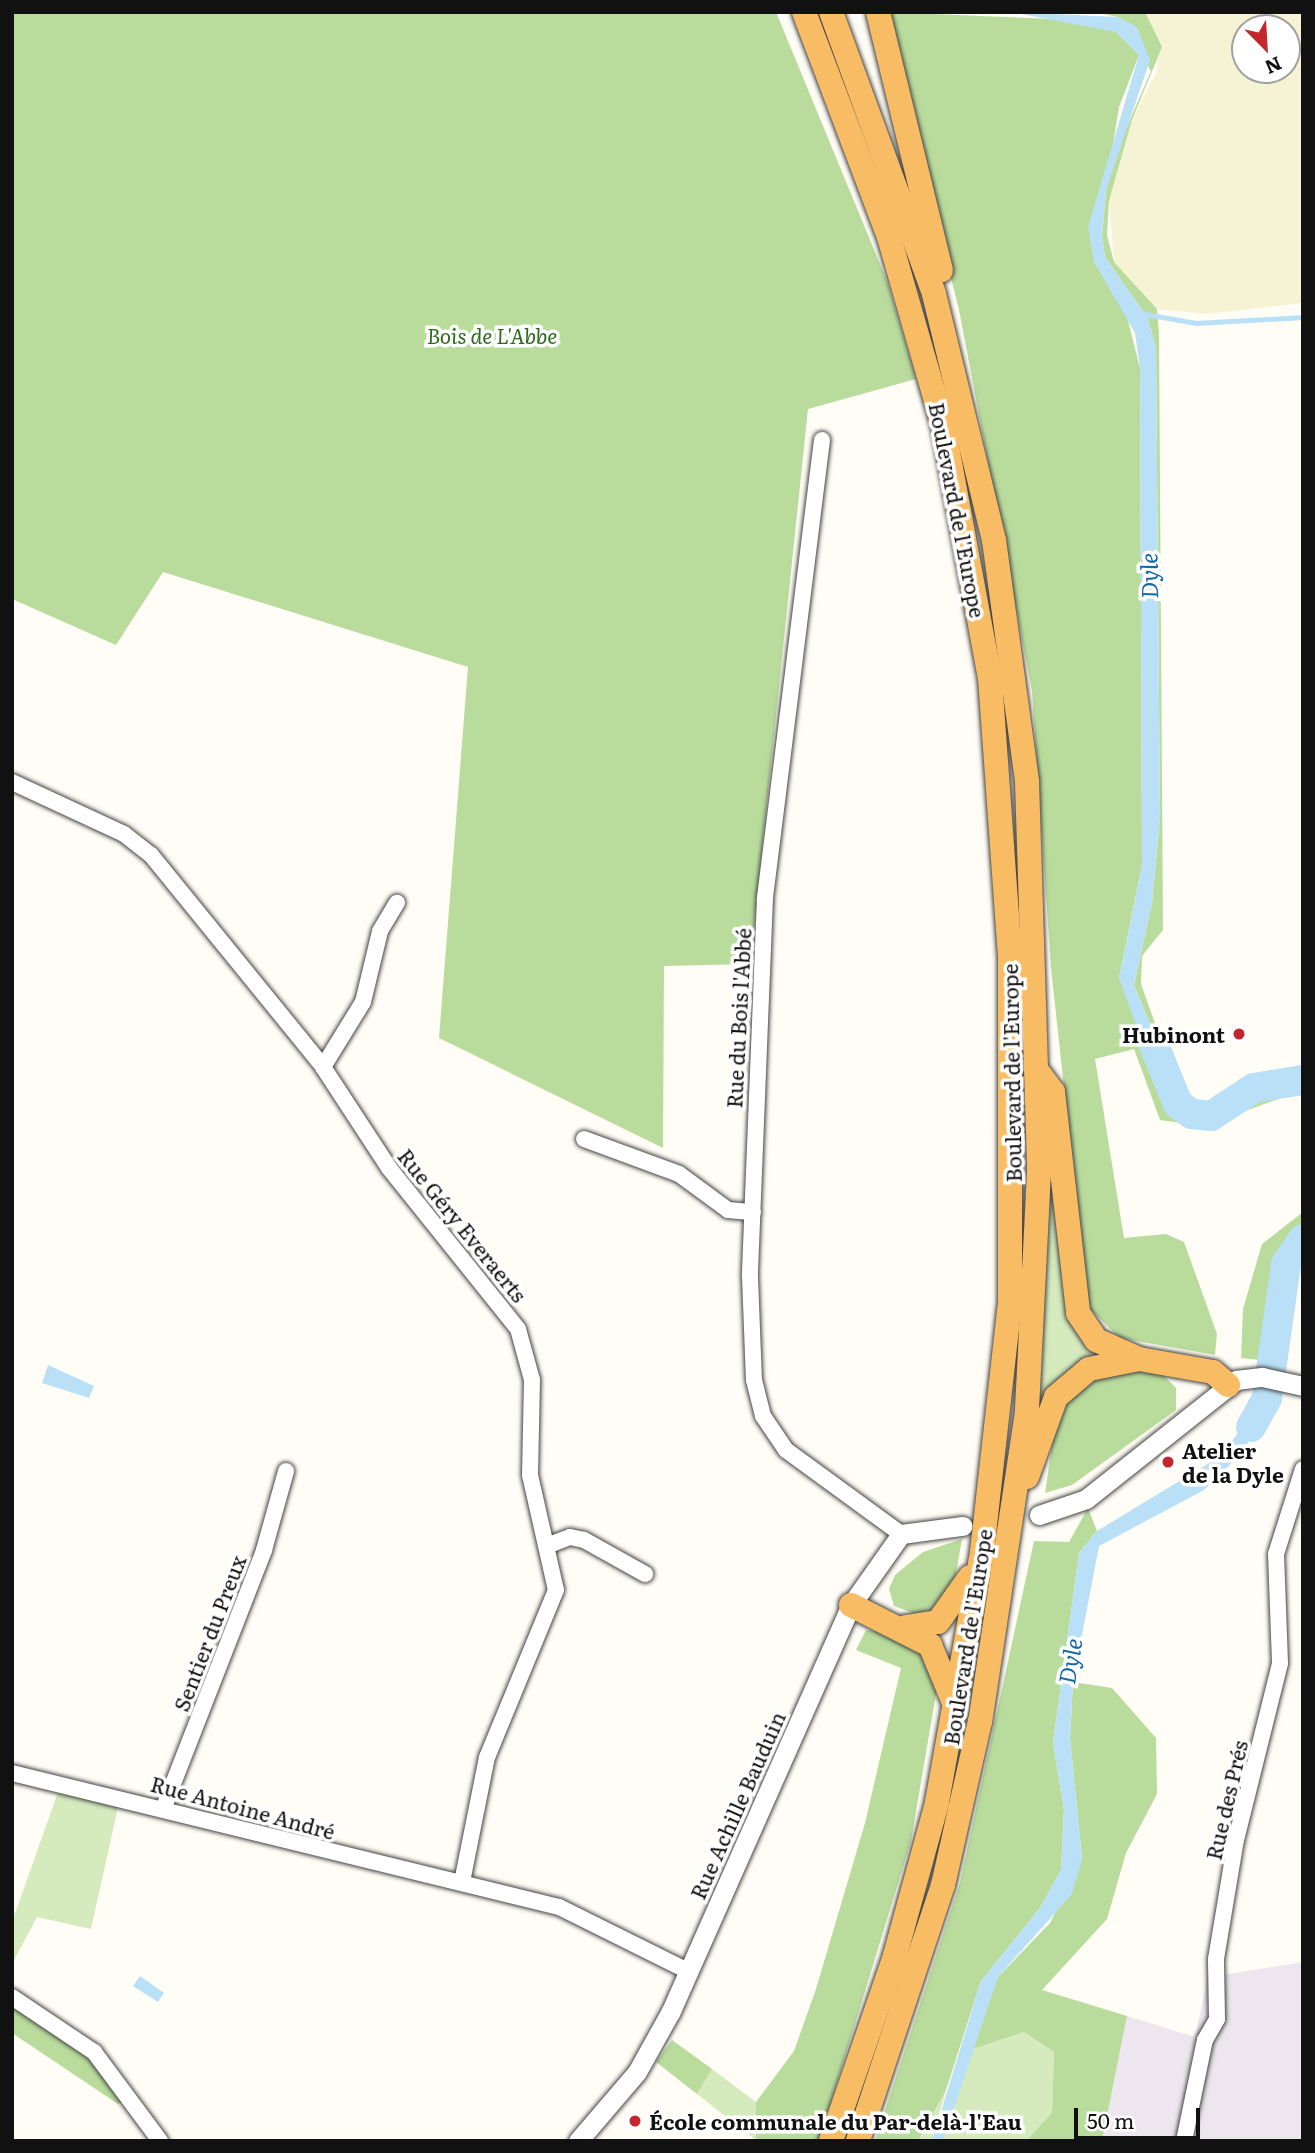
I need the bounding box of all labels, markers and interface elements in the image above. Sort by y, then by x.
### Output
north arrow [1231,14,1301,84]
text: N [1261,50,1287,82]
park label: Bois de L'Abbe [427,322,557,348]
street label: Boulevard de l'Europe [925,400,991,620]
water label: Dyle [1134,553,1162,599]
street label: Rue du Bois l'Abbé [721,927,755,1109]
street label: Boulevard de l'Europe [996,963,1026,1183]
place label: Hubinont [1122,1021,1225,1047]
marker: Hubinont [1231,1026,1247,1042]
street label: Rue Géry Everaerts [393,1143,533,1307]
place label: Atelier de la Dyle [1182,1437,1284,1487]
marker: Atelier de la Dyle [1160,1454,1176,1470]
street label: Boulevard de l'Europe [937,1527,997,1747]
street label: Sentier du Preux [168,1551,250,1715]
water label: Dyle [1051,1636,1087,1686]
street label: Rue Achille Bauduin [684,1707,790,1903]
street label: Rue des Prés [1200,1738,1252,1862]
street label: Rue Antoine André [148,1770,338,1844]
scale bar [1077,2094,1203,2138]
text: 50 m [1087,2104,1134,2135]
place label: École communale du Par-delà-l'Eau [649,2108,1022,2134]
marker: École communale du Par-delà-l'Eau [627,2113,643,2129]

